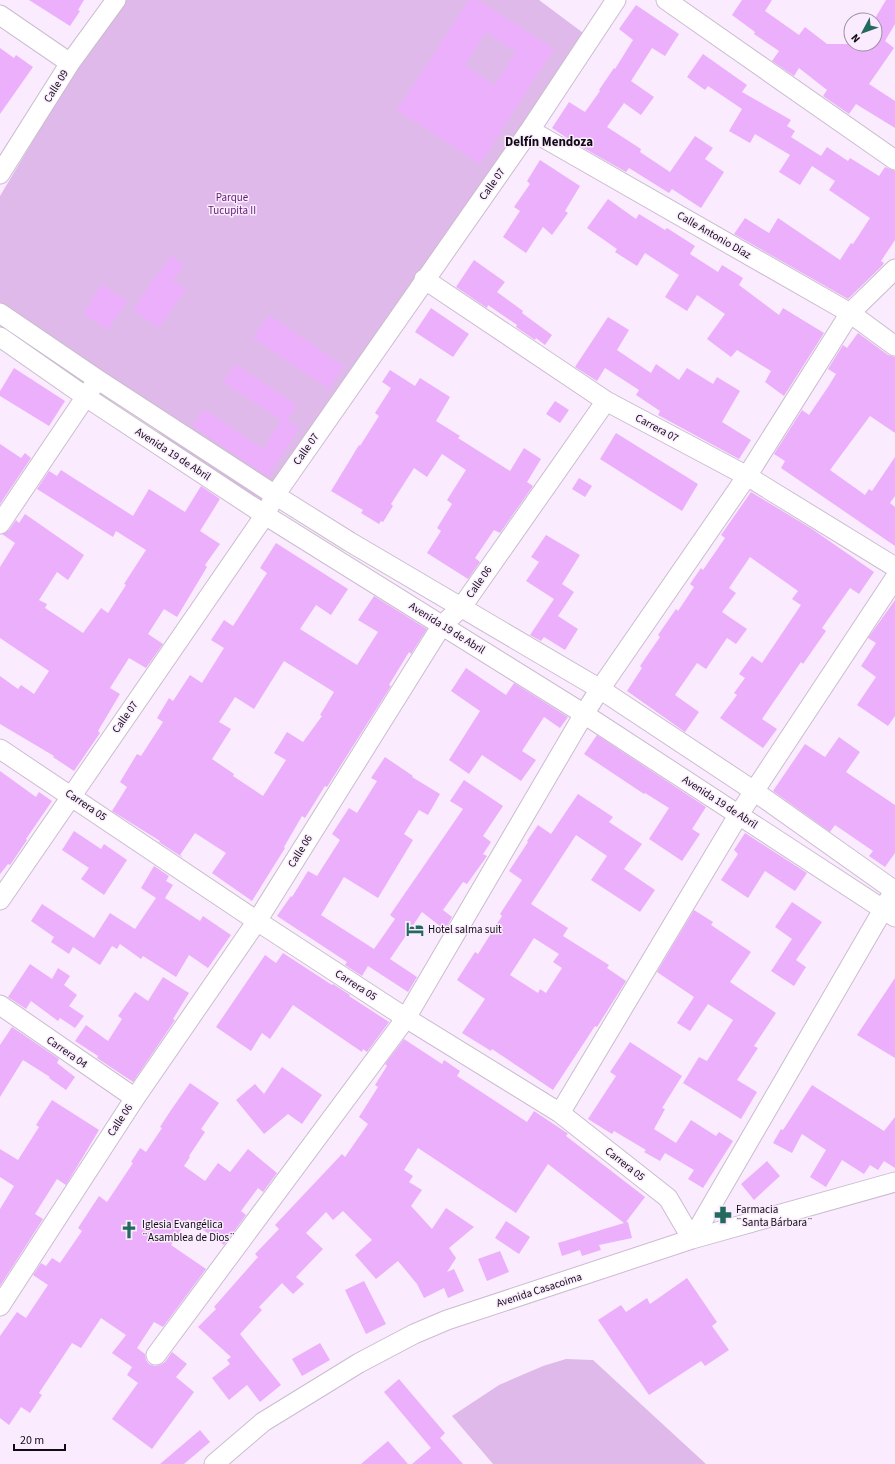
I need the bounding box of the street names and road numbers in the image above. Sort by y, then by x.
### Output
street label: Calle 09 [40,67,72,105]
street label: Calle 07 [476,165,508,203]
street label: Calle Antonio Díaz [674,208,754,262]
street label: Carrera 07 [633,410,681,446]
street label: Avenida 19 de Abril [132,424,214,484]
street label: Calle 07 [290,430,322,468]
street label: Calle 06 [463,563,496,601]
street label: Avenida 19 de Abril [406,599,488,658]
street label: Calle 07 [109,698,141,736]
street label: Avenida 19 de Abril [679,772,761,832]
street label: Carrera 05 [62,786,110,824]
street label: Calle 06 [284,831,316,870]
street label: Carrera 05 [332,966,380,1004]
street label: Carrera 04 [43,1032,91,1072]
street label: Calle 06 [104,1100,136,1139]
street label: Carrera 05 [602,1144,648,1184]
street label: Avenida Casacoima [494,1269,584,1311]

